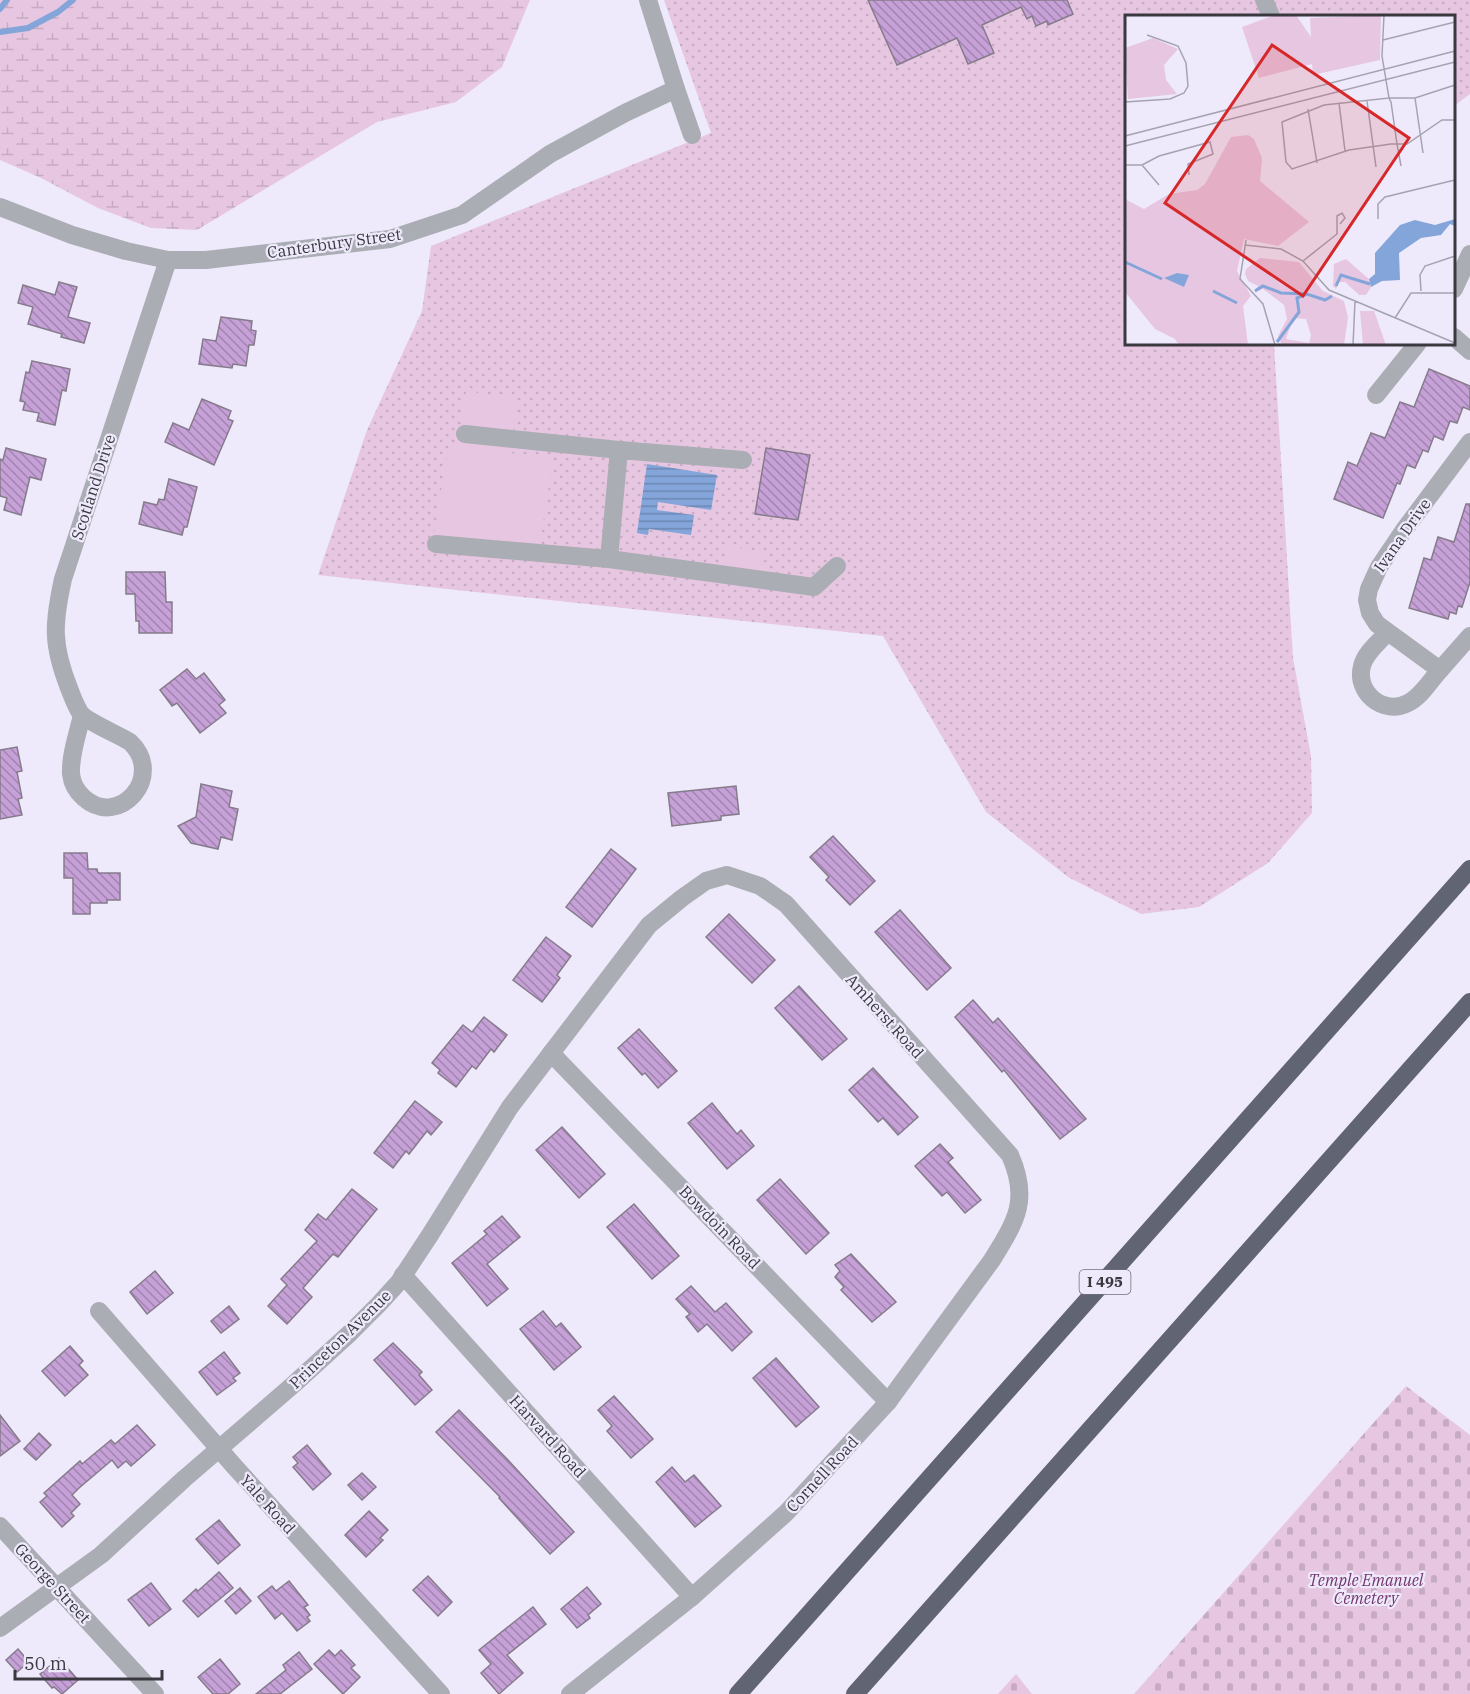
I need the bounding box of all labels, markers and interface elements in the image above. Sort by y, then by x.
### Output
inset map [1125,15,1455,345]
street label: Canterbury Street [266,224,402,262]
street label: Scotland Drive [67,432,119,542]
street label: Ivana Drive [1369,494,1435,576]
street label: Amherst Road [842,970,928,1063]
street label: Bowdoin Road [675,1181,765,1273]
road number: I 495 [1080,1270,1130,1294]
street label: Princeton Avenue [285,1285,395,1393]
street label: Harvard Road [506,1390,591,1482]
street label: Cornell Road [782,1432,862,1516]
street label: Yale Road [236,1470,300,1538]
street label: George Street [11,1539,95,1627]
park label: Temple Emanuel Cemetery [1309,1570,1424,1608]
scale bar [15,1643,162,1681]
text: 50 m [24,1652,67,1675]

